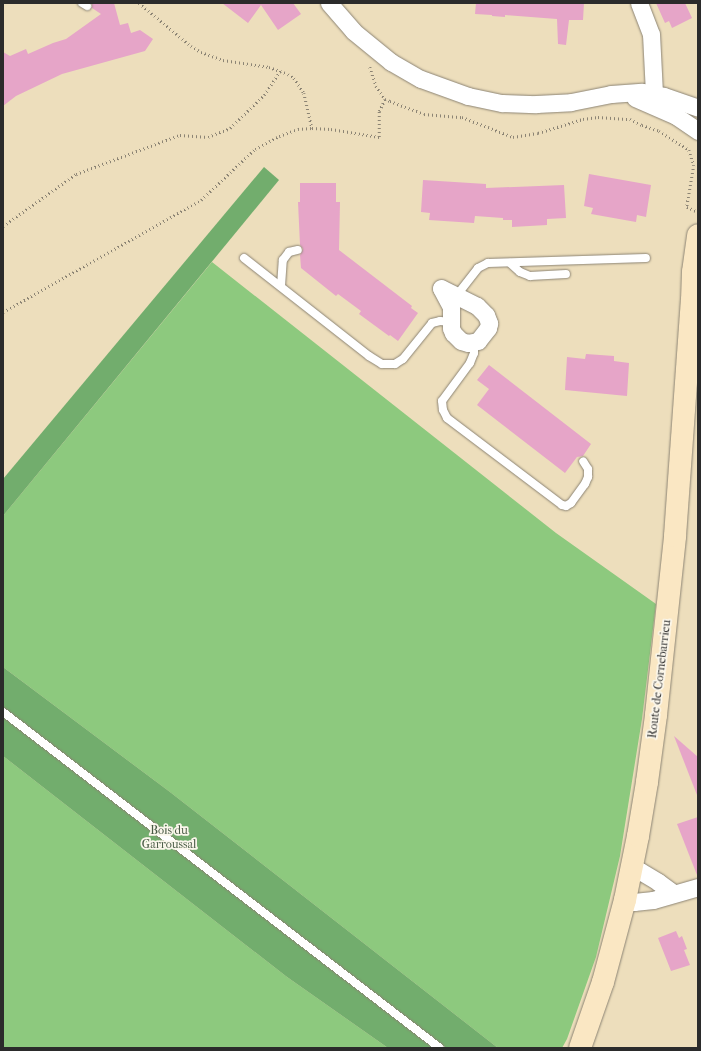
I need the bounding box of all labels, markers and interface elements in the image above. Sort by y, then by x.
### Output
street label: Route de Cornebarrieu [646,619,674,739]
park label: Bois du Garroussal [142,824,196,852]

